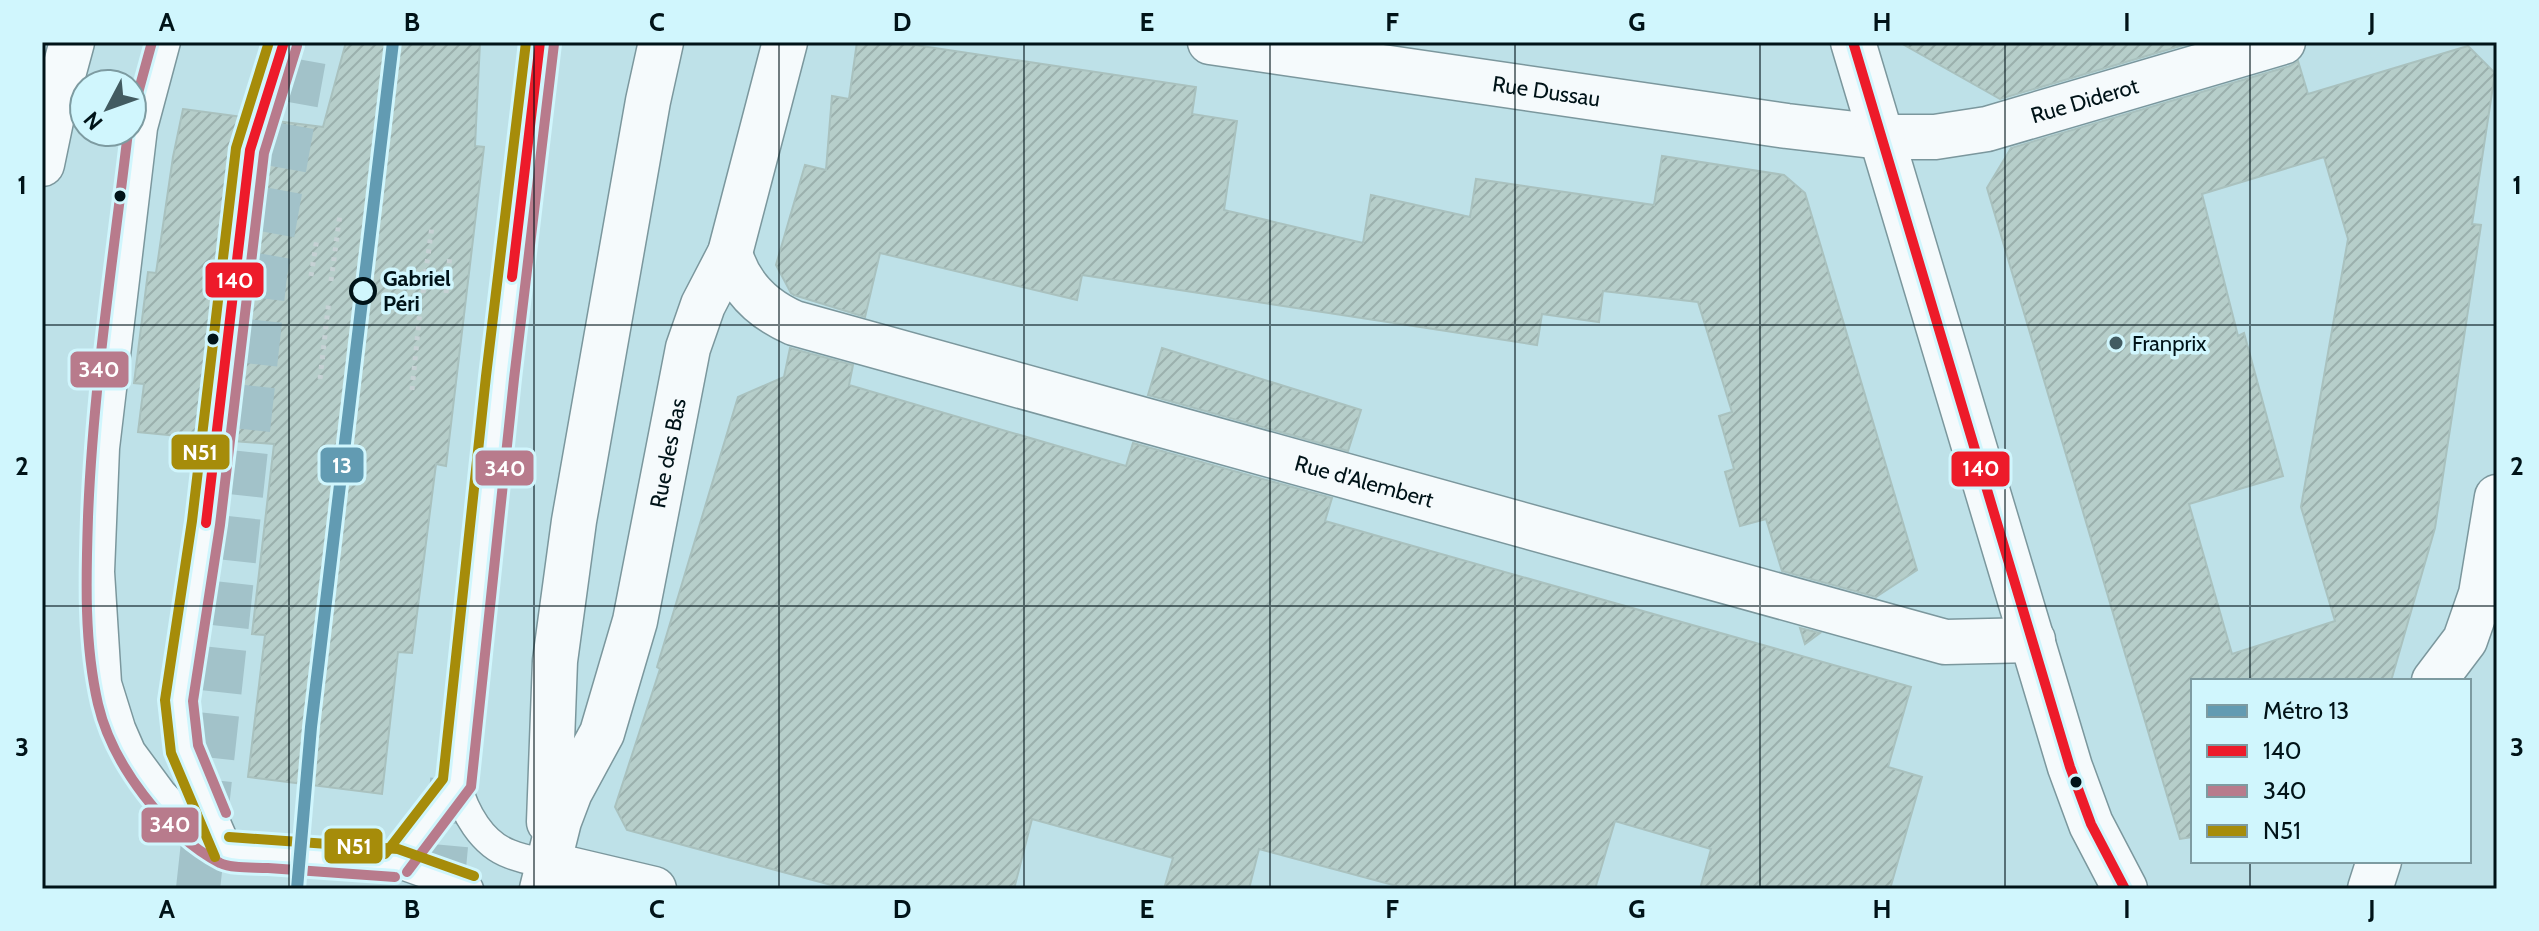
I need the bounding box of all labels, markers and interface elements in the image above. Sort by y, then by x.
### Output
text: A [159,6,176,38]
text: B [404,6,420,38]
text: C [649,6,665,38]
text: D [893,6,911,38]
text: E [1140,6,1154,38]
text: F [1385,6,1399,38]
text: G [1628,6,1646,38]
text: H [1873,6,1891,38]
text: I [2123,6,2131,38]
text: J [2367,6,2376,38]
north arrow [68,68,148,148]
street label: Rue Dussau [1491,70,1602,112]
street label: Rue Diderot [2028,72,2142,129]
text: N [78,106,109,136]
text: 1 [17,169,27,201]
text: 1 [2512,169,2522,201]
unlabelled marker [112,188,128,204]
line badge: 140 [204,261,265,299]
place label: Gabriel Péri [383,265,451,317]
text: 140 [216,267,254,294]
marker: Gabriel Péri [350,278,376,304]
place label: Franprix [2132,330,2207,357]
unlabelled marker [205,331,221,347]
marker: Franprix [2107,334,2125,352]
line badge: 340 [69,350,130,389]
text: 340 [78,356,120,383]
street label: Rue des Bas [644,396,691,510]
line badge: N51 [170,433,231,471]
text: N51 [182,439,218,466]
line badge: 13 [319,446,365,484]
line badge: 340 [474,449,535,487]
street label: Rue d'Alembert [1292,449,1437,513]
text: 2 [15,450,29,482]
line badge: 140 [1950,450,2011,488]
text: 2 [2510,450,2524,482]
text: 13 [332,452,352,479]
text: 340 [484,455,526,482]
text: 140 [1962,455,2000,482]
legend [2191,679,2471,863]
text: Métro 13 [2263,696,2349,725]
text: 3 [15,731,29,763]
text: 3 [2510,731,2524,763]
text: 140 [2263,736,2301,765]
unlabelled marker [2068,774,2084,790]
text: 340 [2263,776,2307,805]
line badge: 340 [140,806,200,844]
text: 340 [149,811,191,838]
text: N51 [2263,816,2301,845]
line badge: N51 [323,827,384,865]
text: N51 [336,833,372,860]
text: A [159,893,176,925]
text: B [404,893,420,925]
text: C [649,893,665,925]
text: D [893,893,911,925]
text: E [1140,893,1154,925]
text: F [1385,893,1399,925]
text: G [1628,893,1646,925]
text: H [1873,893,1891,925]
text: I [2123,893,2131,925]
text: J [2367,893,2376,925]

